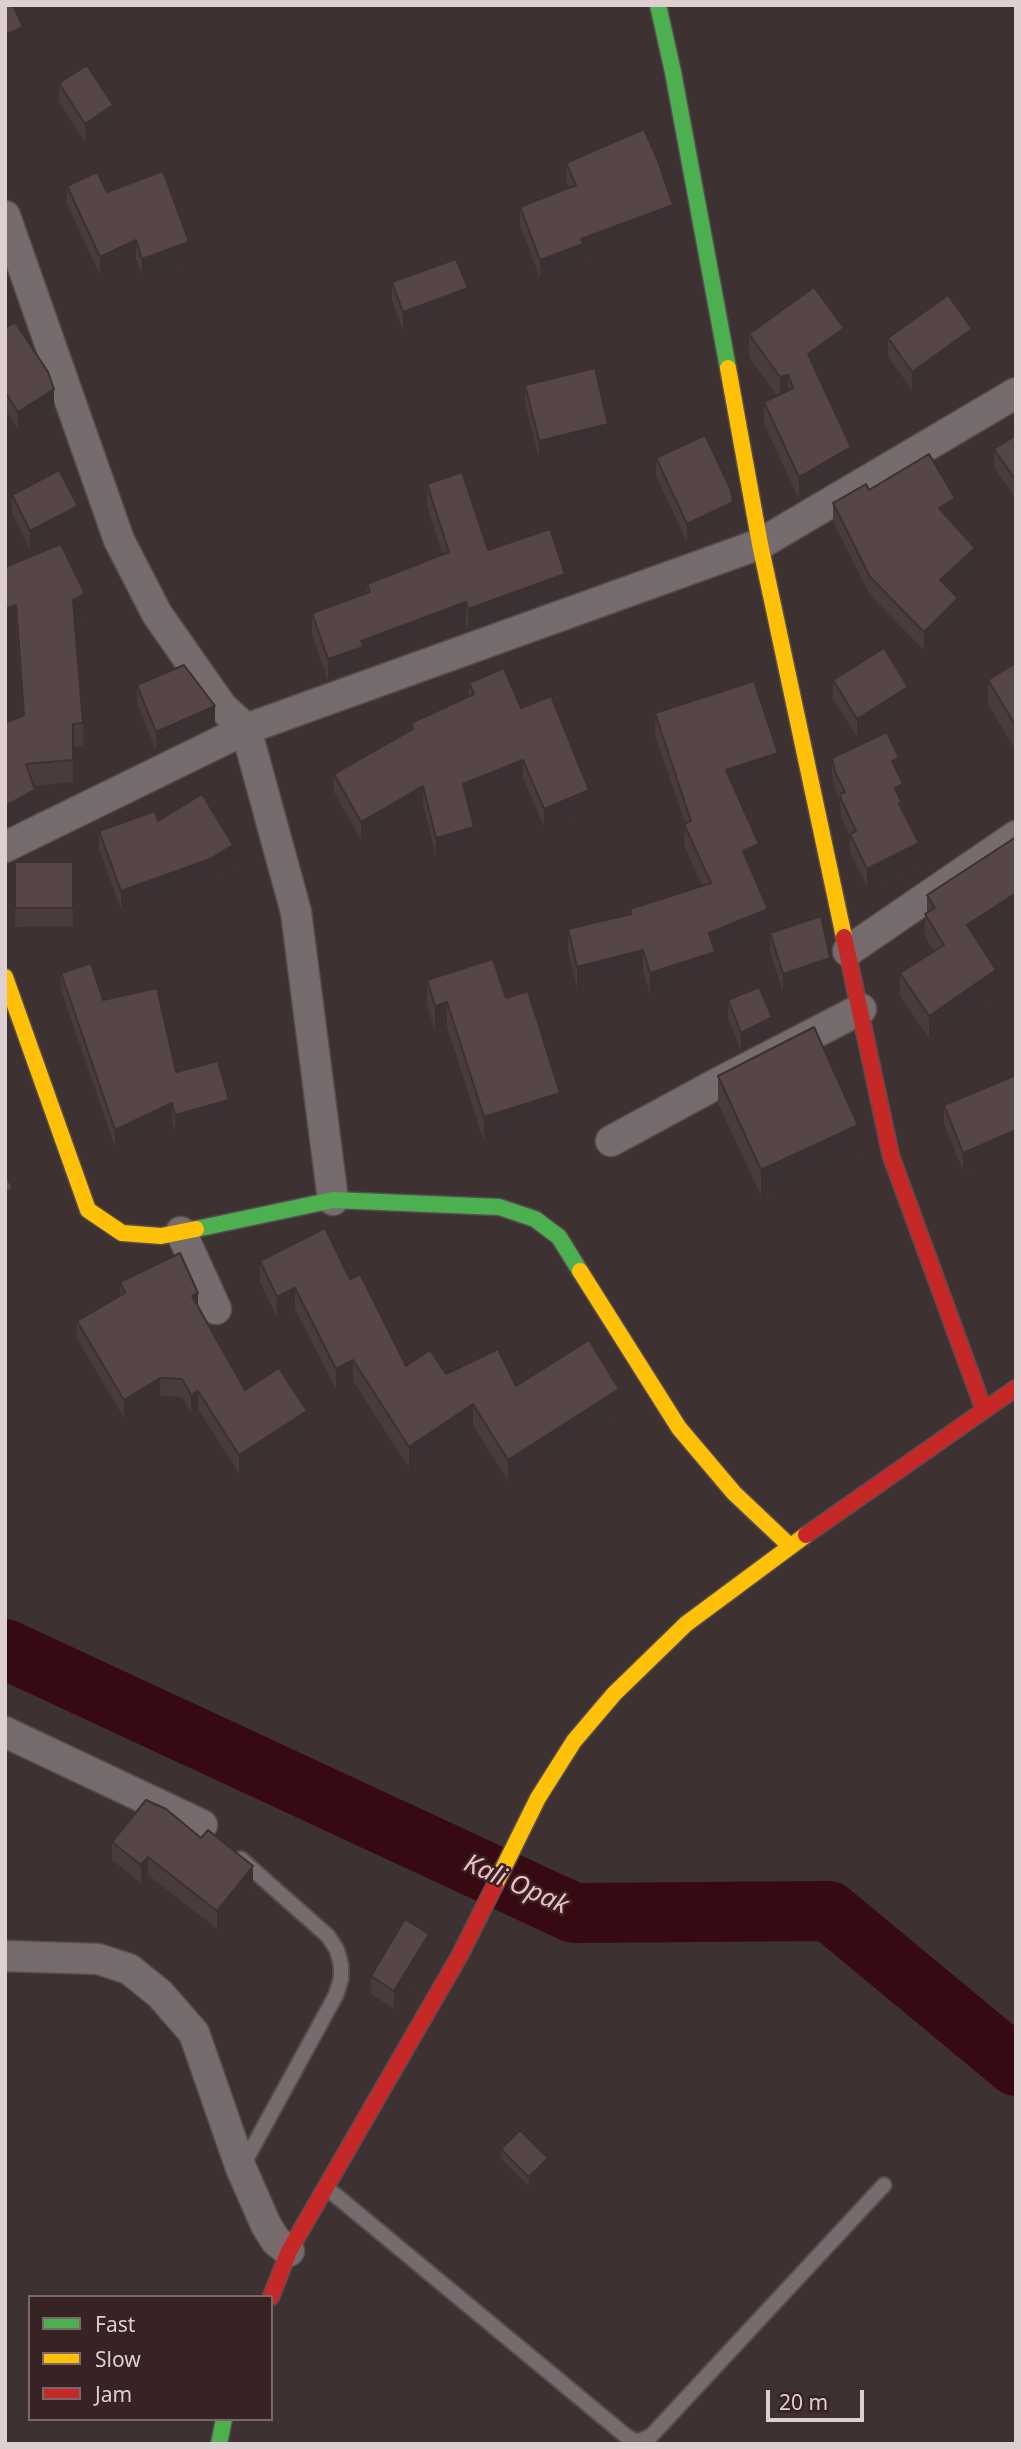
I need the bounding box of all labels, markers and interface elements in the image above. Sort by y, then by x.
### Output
water label: Kali Opak [459,1848,573,1922]
legend [28,2295,273,2421]
text: Fast [95,2310,135,2338]
text: Slow [95,2345,141,2373]
scale bar [769,2376,867,2420]
text: Jam [95,2380,132,2408]
text: 20 m [779,2388,828,2416]

